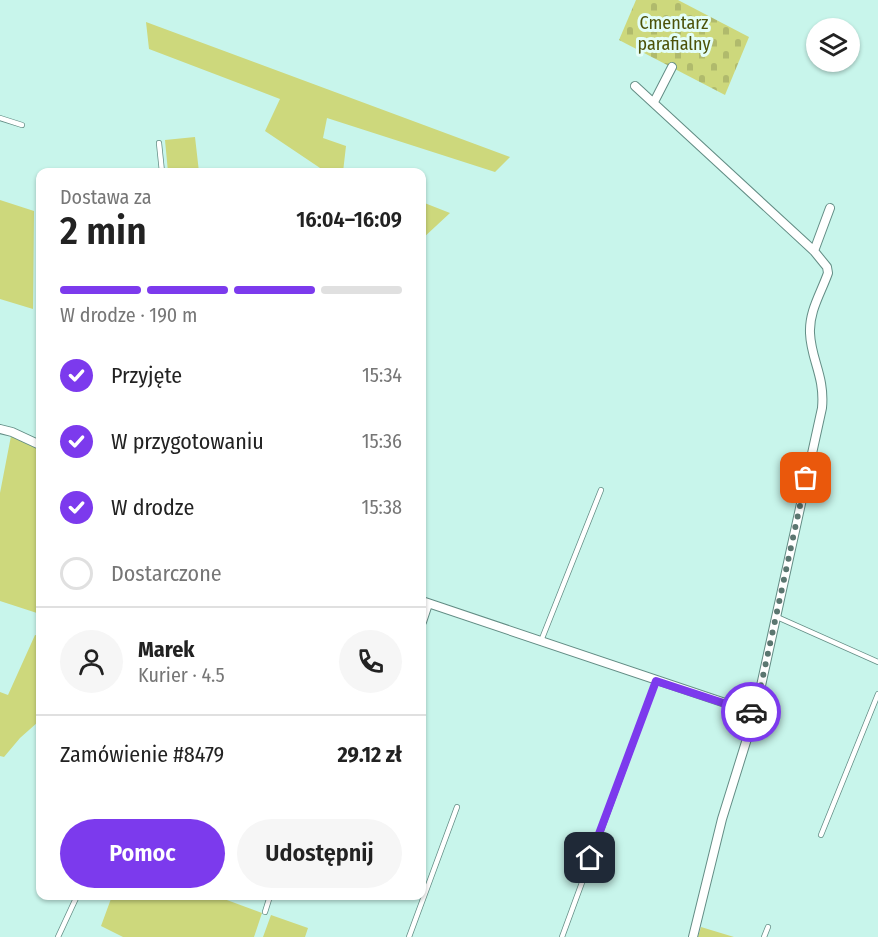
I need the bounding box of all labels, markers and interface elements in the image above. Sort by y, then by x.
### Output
park label: Cmentarz parafialny [638,12,710,55]
map controls [806,18,860,72]
button: layers [806,18,860,72]
text: Dostawa za [60,185,152,209]
text: 16:04–16:09 [296,206,402,233]
text: 2 min [60,208,147,254]
text: W drodze · 190 m [60,303,197,327]
icon: check [60,359,93,392]
text: Przyjęte [111,362,182,389]
text: 15:34 [362,363,402,387]
icon: check [60,425,93,458]
text: W przygotowaniu [111,428,264,455]
text: 15:36 [362,429,402,453]
pin [780,452,831,503]
icon: bag [789,461,822,494]
icon: check [60,491,93,524]
text: W drodze [111,494,194,521]
text: 15:38 [362,495,402,519]
text: Dostarczone [111,560,222,587]
button: person [60,630,123,693]
button: phone [339,630,402,693]
text: Marek [138,636,195,663]
text: Kurier · 4.5 [138,663,225,687]
courier [721,682,781,742]
icon: car [735,696,768,729]
text: Zamówienie #8479 [60,741,224,768]
text: 29.12 zł [337,741,402,768]
button: Pomoc [60,819,225,888]
button: Udostępnij [237,819,402,888]
pin [564,832,615,883]
icon: home [573,841,606,874]

